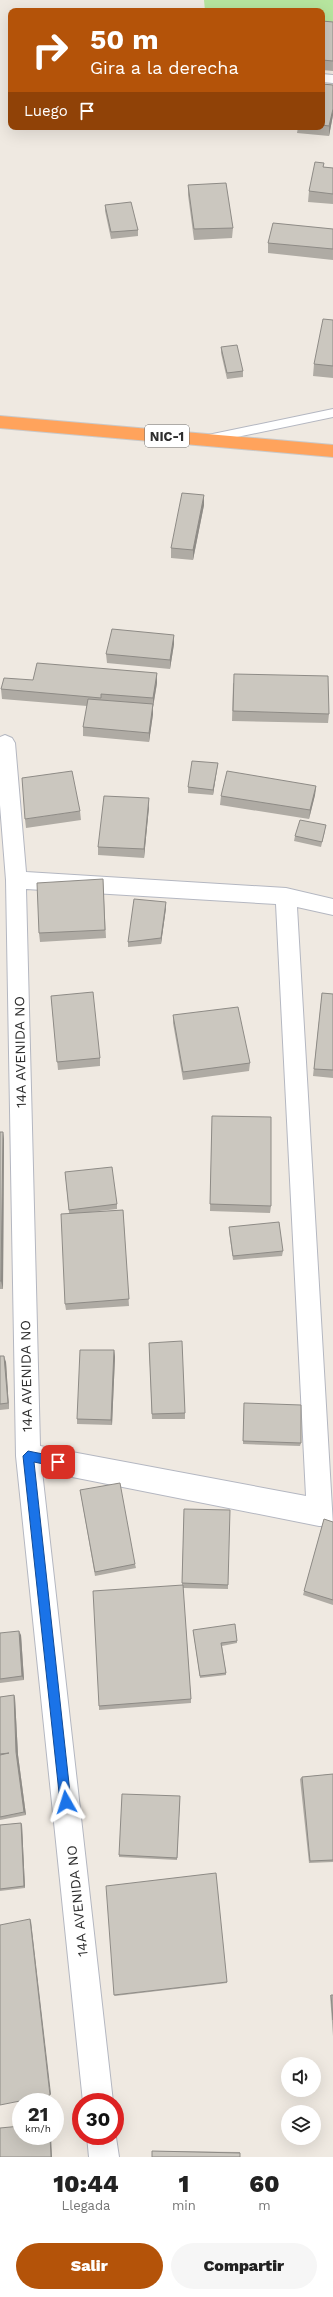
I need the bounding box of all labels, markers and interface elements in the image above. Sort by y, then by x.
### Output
text: 50 m [90,23,159,56]
icon: right [24,24,76,76]
text: Gira a la derecha [90,57,239,78]
icon: arrive [76,100,98,122]
text: Luego [24,102,68,120]
road number: NIC-1 [145,425,189,447]
street label: 14A AVENIDA NO [11,996,29,1108]
street label: 14A AVENIDA NO [17,1320,35,1432]
pin [41,1445,75,1479]
icon: arrive [47,1451,69,1473]
position arrow [45,1781,87,1823]
street label: 14A AVENIDA NO [63,1845,91,1957]
map controls [281,2057,321,2145]
button: sound [281,2057,321,2097]
speed limit sign: 30 [72,2093,124,2145]
text: 21 [28,2102,48,2126]
button: layers [281,2105,321,2145]
text: km/h [25,2123,51,2134]
text: 10:44 [53,2170,119,2198]
text: 1 [179,2170,189,2198]
text: 60 [249,2170,280,2198]
text: Llegada [61,2198,110,2213]
text: min [172,2198,196,2213]
text: m [258,2198,271,2213]
button: Salir [16,2243,163,2289]
button: Compartir [171,2243,317,2289]

